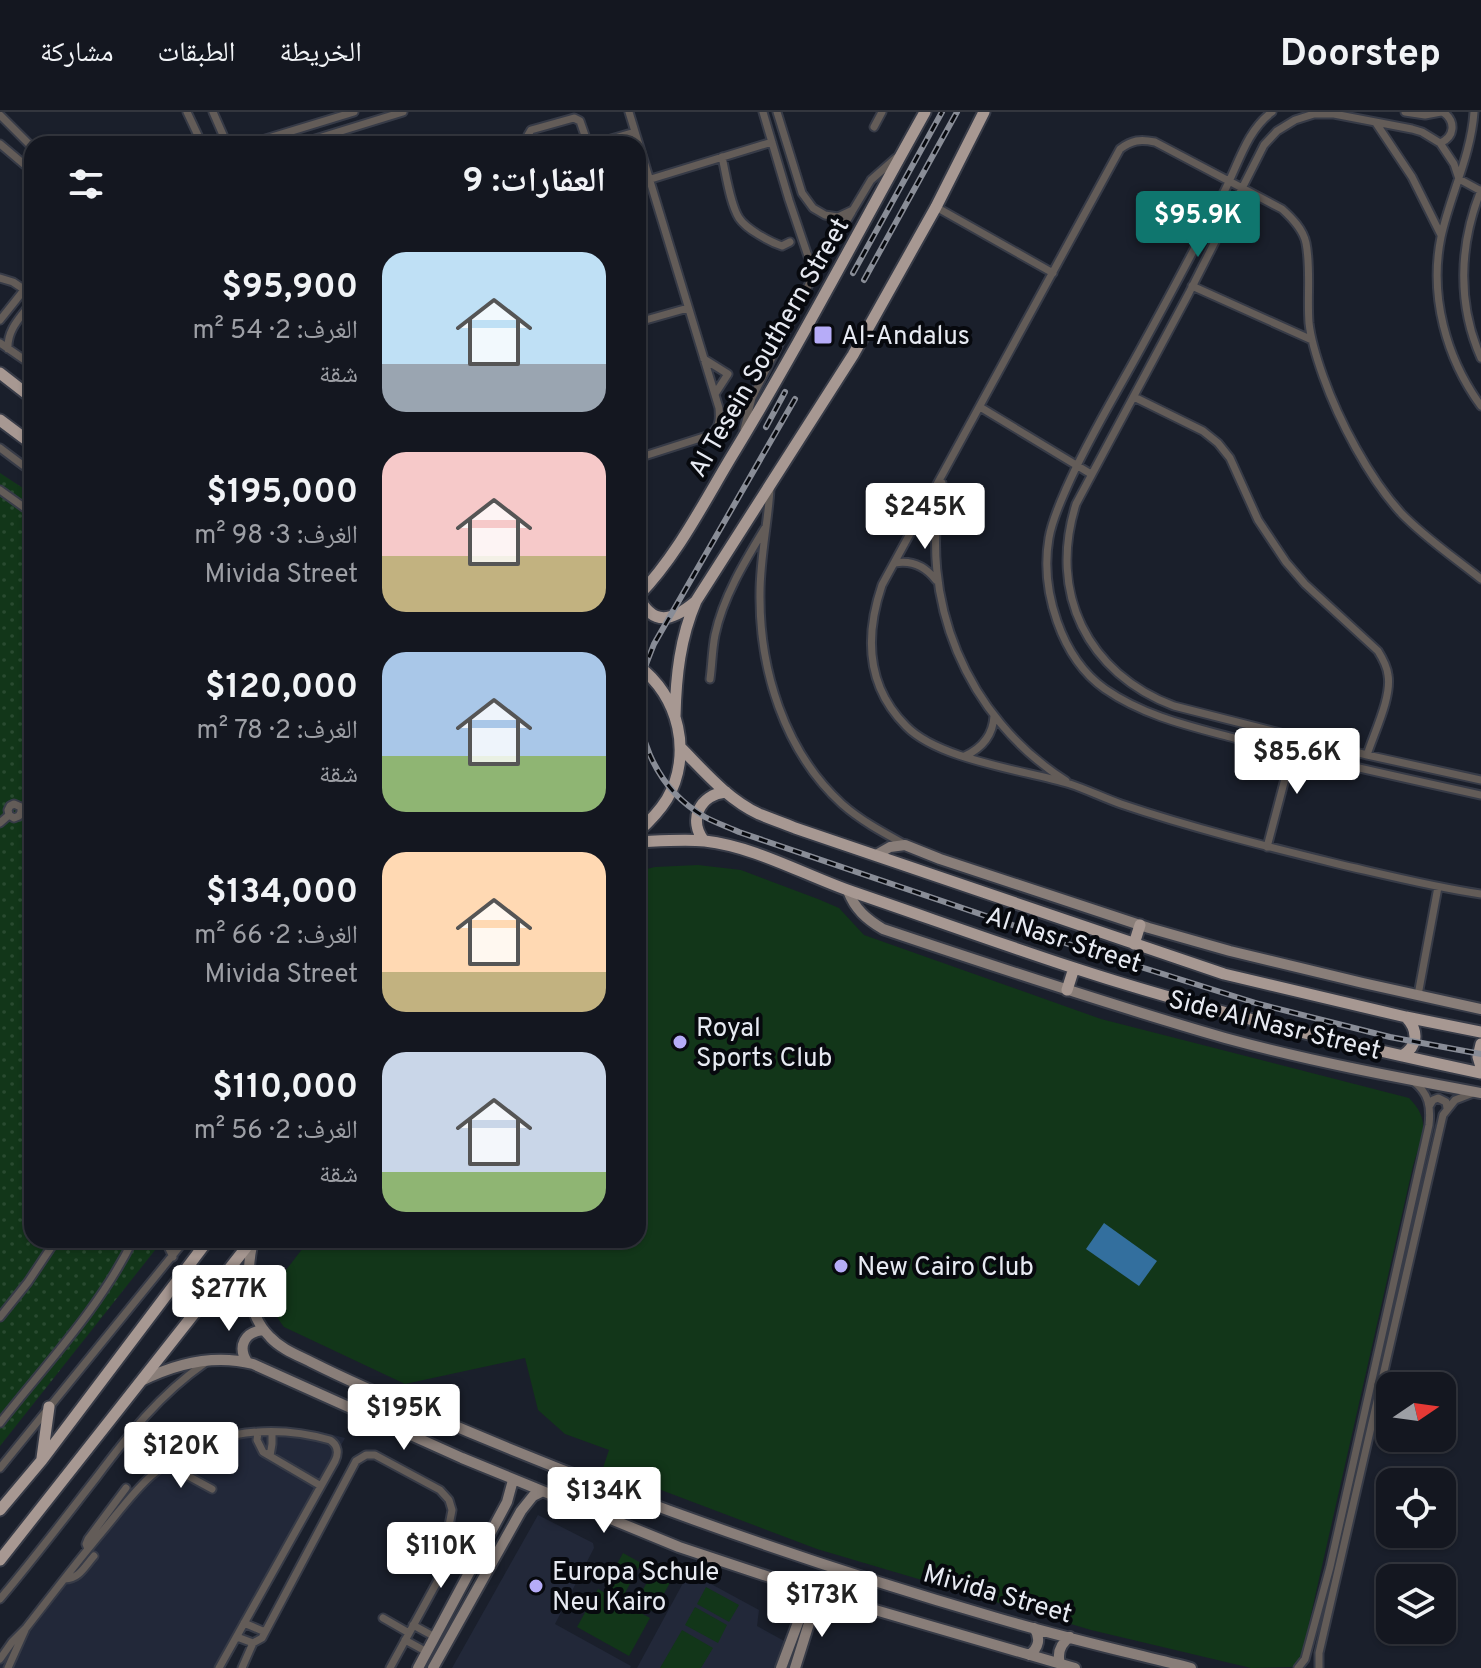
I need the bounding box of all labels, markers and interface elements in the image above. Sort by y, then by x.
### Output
text: Doorstep [1280,31,1441,80]
text: مشاركة [40,36,114,72]
text: الطبقات [158,36,235,72]
text: الخريطة [279,36,362,72]
text: العقارات: 9 [462,161,606,204]
icon: filters [64,162,108,206]
pin: $95.9K [1133,191,1263,259]
text: $95.9K [1154,200,1242,233]
street label: Al Tesein Southern Street [682,212,858,484]
text: $95,900 [221,267,358,310]
icon: home [446,284,542,380]
text: الغرف: 2 · 54 m² [192,315,358,348]
place label: Al-Andalus [841,321,970,354]
marker: Al-Andalus [812,324,834,346]
text: شقة [319,359,358,392]
text: $195,000 [206,472,358,515]
pin: $245K [869,483,981,551]
icon: home [446,484,542,580]
text: $245K [884,492,966,525]
text: الغرف: 3 · 98 m² [194,520,358,553]
text: Mivida Street [205,559,358,592]
text: $120,000 [205,667,358,710]
icon: home [446,684,542,780]
text: الغرف: 2 · 78 m² [197,715,358,748]
pin: $85.6K [1232,728,1362,796]
text: $85.6K [1253,737,1341,770]
text: شقة [319,759,358,792]
text: $134,000 [206,872,358,915]
icon: home [446,884,542,980]
street label: Al Nasr Street [981,901,1145,982]
text: الغرف: 2 · 66 m² [194,920,358,953]
text: Mivida Street [205,959,358,992]
street label: Side Al Nasr Street [1165,984,1384,1069]
place label: Royal Sports Club [696,1013,832,1076]
marker: Royal Sports Club [671,1033,689,1051]
text: $110,000 [212,1067,358,1110]
icon: home [446,1084,542,1180]
text: الغرف: 2 · 56 m² [194,1115,358,1148]
text: شقة [319,1159,358,1192]
place label: New Cairo Club [857,1252,1034,1285]
marker: New Cairo Club [832,1257,850,1275]
pin: $277K [173,1265,285,1333]
text: $277K [190,1274,268,1307]
north arrow [1376,1372,1456,1452]
map controls [1376,1372,1456,1644]
pin: $195K [348,1384,460,1452]
text: $195K [366,1393,442,1426]
pin: $120K [125,1422,237,1490]
text: $120K [142,1431,220,1464]
pin: $134K [548,1467,660,1535]
button: locate [1376,1468,1456,1548]
text: $134K [566,1476,642,1509]
pin: $110K [385,1522,497,1590]
text: $110K [405,1531,477,1564]
place label: Europa Schule Neu Kairo [552,1557,719,1620]
street label: Mivida Street [919,1558,1076,1632]
button: layers [1376,1564,1456,1644]
pin: $173K [766,1571,878,1639]
marker: Europa Schule Neu Kairo [527,1577,545,1595]
text: $173K [785,1580,859,1613]

